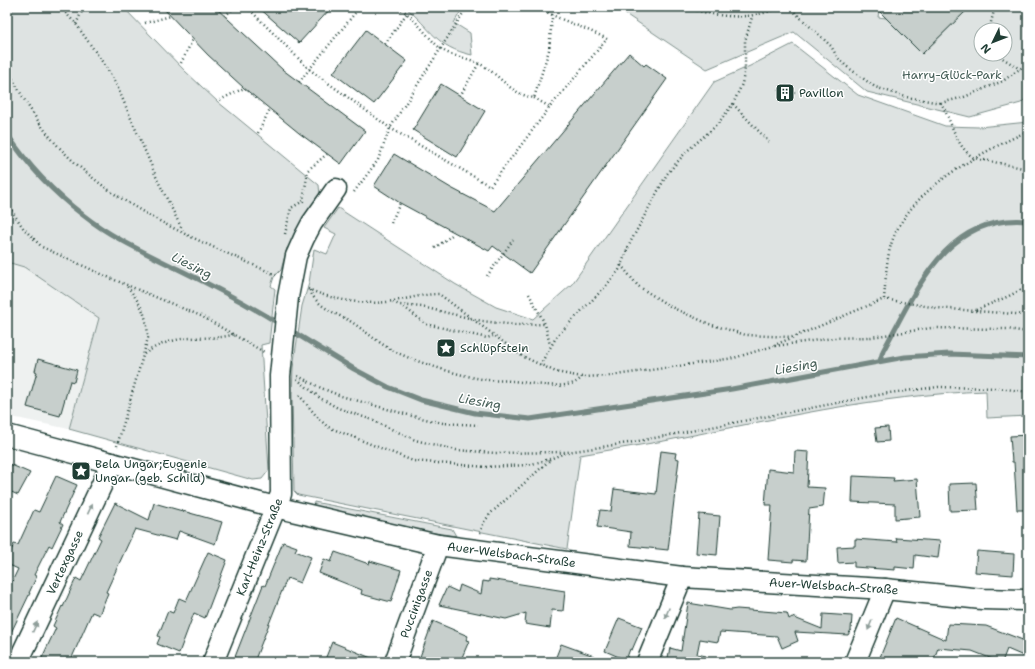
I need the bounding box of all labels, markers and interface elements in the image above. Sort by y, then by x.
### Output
north arrow [973,22,1013,62]
text: N [977,40,995,57]
park label: Harry-Glück-Park [902,67,1002,83]
building icon: Pavillon [774,82,796,104]
place label: Pavillon [799,85,844,101]
water label: Liesing [169,248,215,283]
place icon: Schlüpfstein [435,337,457,359]
place label: Schlüpfstein [460,340,529,356]
water label: Liesing [773,354,819,379]
water label: Liesing [457,389,503,414]
place label: Bela Ungar;Eugenie Ungar (geb. Schild) [95,456,208,486]
place icon: Bela Ungar;Eugenie Ungar (geb. Schild) [70,460,92,482]
street label: Karl-Heinz-Straße [233,496,287,598]
one-way arrow [87,503,93,515]
street label: Vertexgasse [43,527,87,598]
street label: Auer-Welsbach-Straße [446,538,577,571]
street label: Puccinigasse [396,567,436,640]
street label: Auer-Welsbach-Straße [769,574,899,598]
one-way arrow [664,608,670,619]
one-way arrow [867,620,873,632]
one-way arrow [32,621,38,632]

